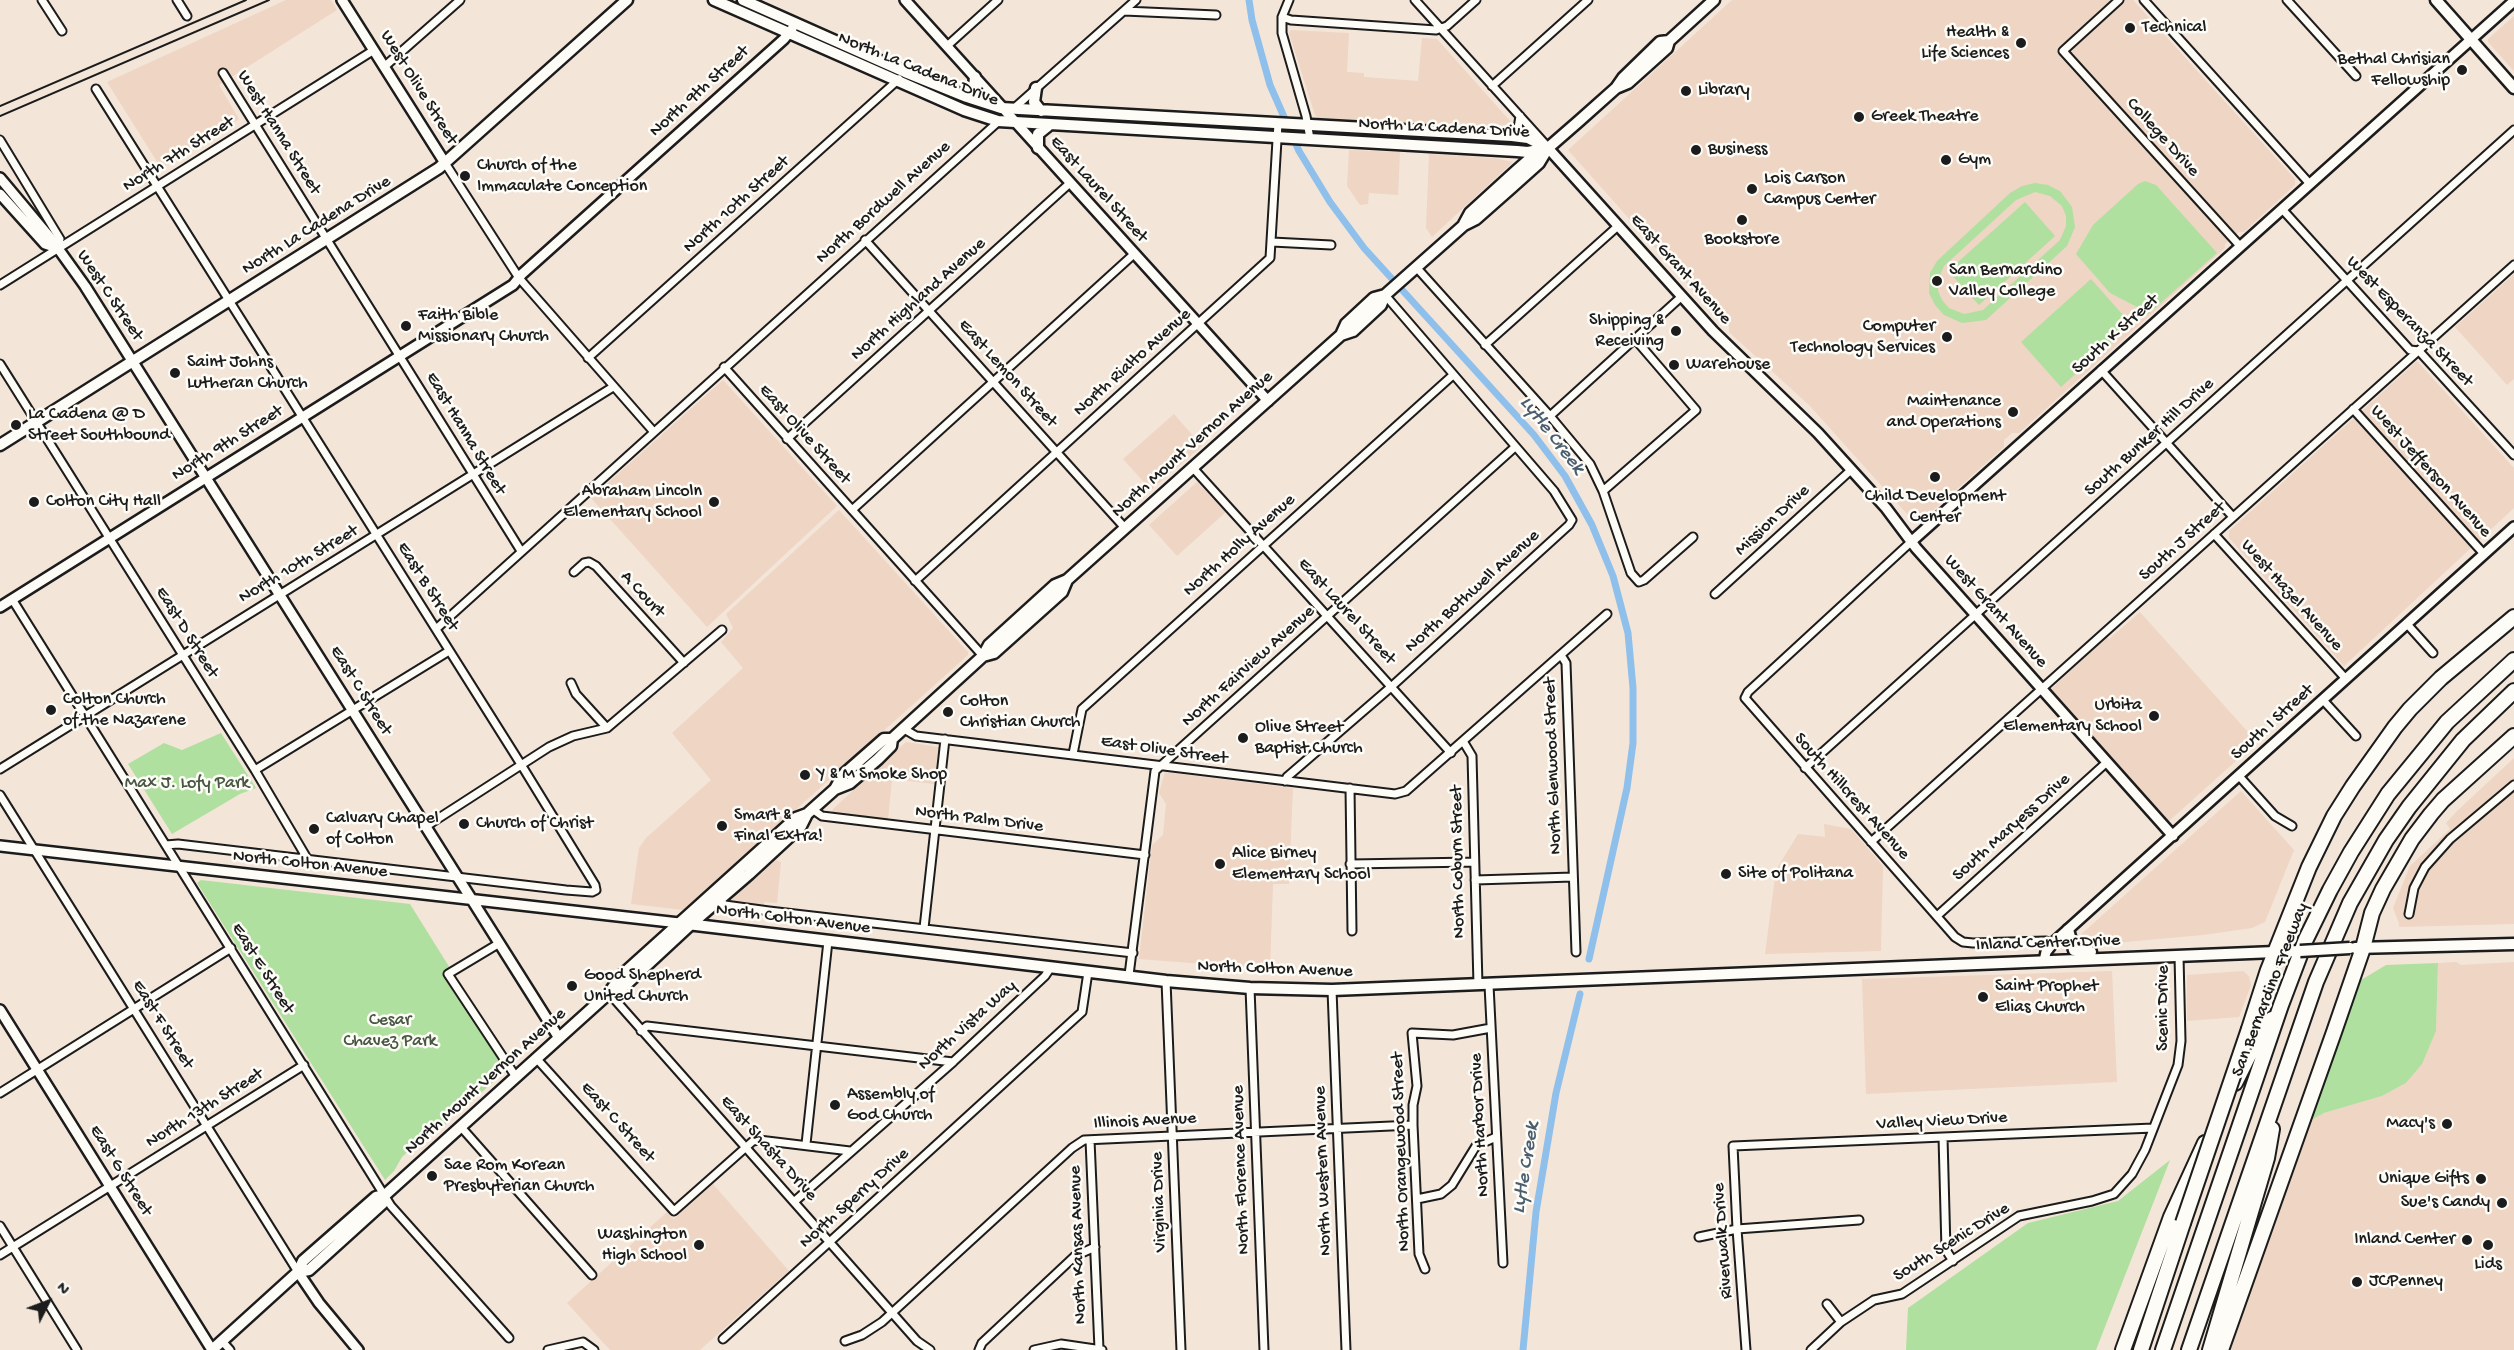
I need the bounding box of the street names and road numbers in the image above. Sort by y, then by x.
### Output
street label: West Olive Street [374,27,462,149]
street label: North La Cadena Drive [835,28,1001,112]
street label: North 9th Street [646,41,754,143]
street label: West Hanna Street [231,67,325,199]
street label: College Drive [2121,94,2203,182]
street label: North 7th Street [119,112,239,198]
street label: North La Cadena Drive [1358,114,1530,144]
street label: East Laurel Street [1044,132,1152,248]
street label: North Bordwell Avenue [812,137,956,269]
street label: North 10th Street [679,152,795,258]
street label: North La Cadena Drive [239,171,395,281]
street label: East Grant Avenue [1625,210,1735,330]
street label: North Highland Avenue [847,234,991,366]
street label: West C Street [71,247,147,345]
street label: West Esperanza Street [2341,252,2477,392]
street label: South K Street [2068,290,2164,380]
street label: North Rialto Avenue [1070,304,1196,422]
street label: East Lemon Street [953,315,1061,433]
street label: North Mount Vernon Avenue [1108,367,1278,523]
street label: East Hanna Street [420,369,510,499]
street label: South Bunker Hill Drive [2081,374,2219,502]
street label: East Olive Street [753,380,855,490]
street label: North 9th Street [168,401,288,487]
street label: West Jefferson Avenue [2365,401,2495,543]
street label: Mission Drive [1731,481,1815,561]
street label: North Holly Avenue [1179,490,1301,602]
street label: South J Street [2135,497,2231,587]
street label: North 10th Street [235,521,363,609]
street label: North Bothwell Avenue [1401,526,1545,658]
street label: West Hazel Avenue [2235,536,2347,656]
street label: East B Street [391,538,463,636]
street label: West Grant Avenue [1939,551,2051,673]
street label: East Laurel Street [1292,554,1400,670]
street label: A Court [615,567,669,623]
street label: East D Street [149,583,223,683]
street label: North Fairview Avenue [1178,602,1320,732]
street label: East C Street [324,642,396,740]
street label: North Glenwood Street [1540,677,1568,855]
street label: South I Street [2227,680,2319,766]
street label: South Hillcrest Avenue [1788,729,1914,865]
street label: East Olive Street [1099,731,1229,771]
street label: South Maryess Drive [1949,769,2075,887]
street label: North Coburn Street [1447,785,1471,939]
street label: North Palm Drive [914,801,1044,839]
street label: North Colton Avenue [232,846,388,884]
street label: North Colton Avenue [715,900,871,940]
street label: San Bernardino Freeway [2228,900,2314,1080]
street label: East E Street [226,920,298,1018]
street label: Inland Center Drive [1976,931,2120,957]
street label: North Colton Avenue [1197,956,1353,984]
street label: Scenic Drive [2153,965,2175,1051]
street label: East F Street [126,976,198,1074]
street label: North Vista Way [914,976,1022,1076]
street label: North Mount Vernon Avenue [401,1004,571,1160]
street label: North Orangewood Street [1388,1052,1416,1252]
street label: North Harbor Drive [1466,1052,1496,1198]
street label: North 13th Street [142,1064,268,1154]
street label: East C Street [575,1078,659,1168]
street label: North Florence Avenue [1228,1085,1256,1255]
street label: North Western Avenue [1310,1086,1338,1256]
street label: East Shasta Drive [715,1092,821,1206]
street label: Valley View Drive [1876,1108,2008,1136]
street label: Illinois Avenue [1093,1109,1197,1135]
street label: East G Street [84,1122,156,1220]
street label: North Sperry Drive [796,1144,914,1254]
street label: Virginia Drive [1147,1151,1173,1253]
street label: North Kansas Avenue [1065,1165,1093,1325]
street label: Riverwalk Drive [1709,1182,1739,1300]
street label: South Scenic Drive [1890,1199,2014,1287]

